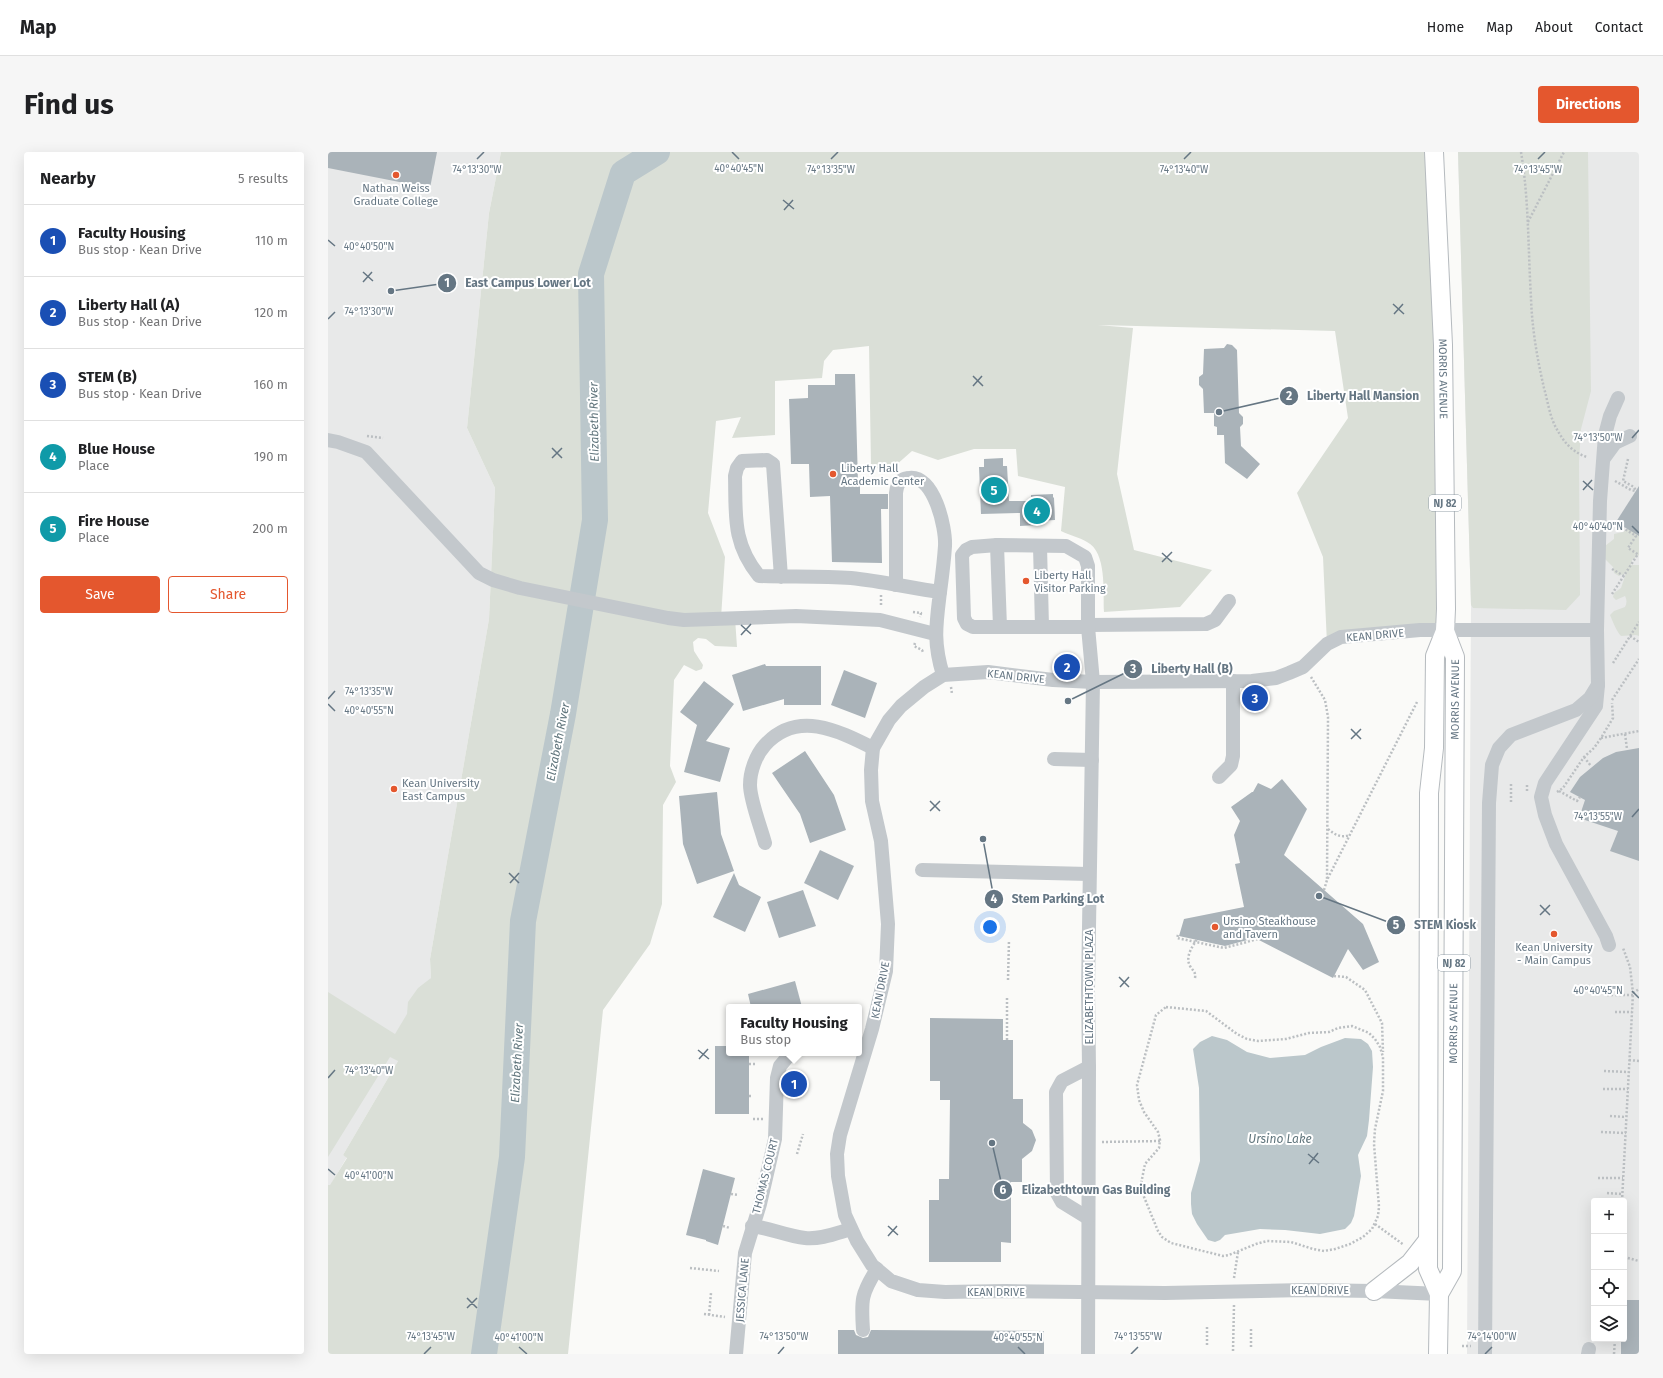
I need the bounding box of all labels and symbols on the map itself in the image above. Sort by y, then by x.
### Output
text: 40°40'45"N [714,163,764,175]
text: 74°13'30"W [453,164,502,176]
text: 74°13'35"W [807,164,856,176]
text: 74°13'40"W [1160,164,1209,176]
text: 74°13'45"W [1514,164,1563,176]
marker: Nathan Weiss Graduate College [391,170,401,180]
place label: Nathan Weiss Graduate College [354,182,438,208]
text: 40°40'50"N [344,241,394,253]
callout: East Campus Lower Lot [437,271,599,295]
text: 1 [444,276,450,290]
text: East Campus Lower Lot [465,276,591,290]
text: 74°13'30"W [345,306,394,318]
street label: MORRIS AVENUE [1436,338,1450,419]
water label: Elizabeth River [586,382,602,462]
callout: Liberty Hall Mansion [1279,384,1427,408]
text: 2 [1286,389,1292,403]
text: Liberty Hall Mansion [1307,389,1419,403]
text: 74°13'50"W [1574,432,1623,444]
place label: Liberty Hall Academic Center [841,462,925,488]
marker: Liberty Hall Academic Center [828,469,838,479]
pin: 5 [981,475,1007,505]
road number: NJ 82 [1429,495,1461,511]
pin: 4 [1024,496,1050,526]
text: 40°40'40"N [1573,521,1623,533]
place label: Liberty Hall Visitor Parking [1034,569,1106,595]
marker: Liberty Hall Visitor Parking [1021,576,1031,586]
street label: KEAN DRIVE [1346,626,1405,645]
pin: 2 [1054,652,1080,682]
callout: Liberty Hall (B) [1123,657,1240,681]
street label: MORRIS AVENUE [1449,659,1462,740]
text: 3 [1129,662,1136,676]
text: Liberty Hall (B) [1151,662,1233,676]
street label: KEAN DRIVE [986,667,1046,686]
pin: 3 [1242,683,1268,713]
text: 74°13'35"W [345,686,394,698]
water label: Elizabeth River [544,701,573,782]
text: 40°40'55"N [344,705,394,717]
place label: Kean University East Campus [402,777,480,803]
marker: Kean University East Campus [389,784,399,794]
text: 74°13'55"W [1574,811,1623,823]
callout: Stem Parking Lot [984,887,1113,911]
text: 4 [991,892,998,906]
text: Stem Parking Lot [1012,892,1105,906]
callout: STEM Kiosk [1386,913,1484,937]
place label: Ursino Steakhouse and Tavern [1223,915,1316,941]
your location [980,917,1000,937]
text: 5 [1393,918,1400,932]
text: STEM Kiosk [1414,918,1476,932]
marker: Ursino Steakhouse and Tavern [1210,922,1220,932]
street label: ELIZABETHTOWN PLAZA [1083,929,1096,1045]
marker: Kean University - Main Campus [1549,929,1559,939]
place label: Kean University - Main Campus [1515,941,1593,967]
road number: NJ 82 [1438,955,1470,971]
street label: KEAN DRIVE [869,960,892,1020]
street label: MORRIS AVENUE [1447,983,1460,1064]
text: 40°40'45"N [1573,985,1623,997]
water label: Elizabeth River [508,1022,526,1103]
text: 74°13'40"W [345,1065,394,1077]
pin: 1 [781,1069,807,1099]
water label: Ursino Lake [1248,1132,1312,1146]
street label: THOMAS COURT [750,1137,781,1215]
text: 40°41'00"N [344,1170,394,1182]
callout: Elizabethtown Gas Building [993,1178,1178,1202]
text: 6 [1000,1183,1007,1197]
text: Elizabethtown Gas Building [1022,1183,1171,1197]
street label: JESSICA LANE [733,1257,752,1323]
street label: KEAN DRIVE [1291,1284,1349,1297]
street label: KEAN DRIVE [967,1286,1025,1299]
text: 74°13'45"W [407,1331,456,1343]
text: 74°13'50"W [760,1331,809,1343]
text: 74°13'55"W [1114,1331,1163,1343]
text: 74°14'00"W [1467,1331,1517,1343]
text: 40°41'00"N [494,1332,544,1344]
text: 40°40'55"N [993,1332,1043,1344]

